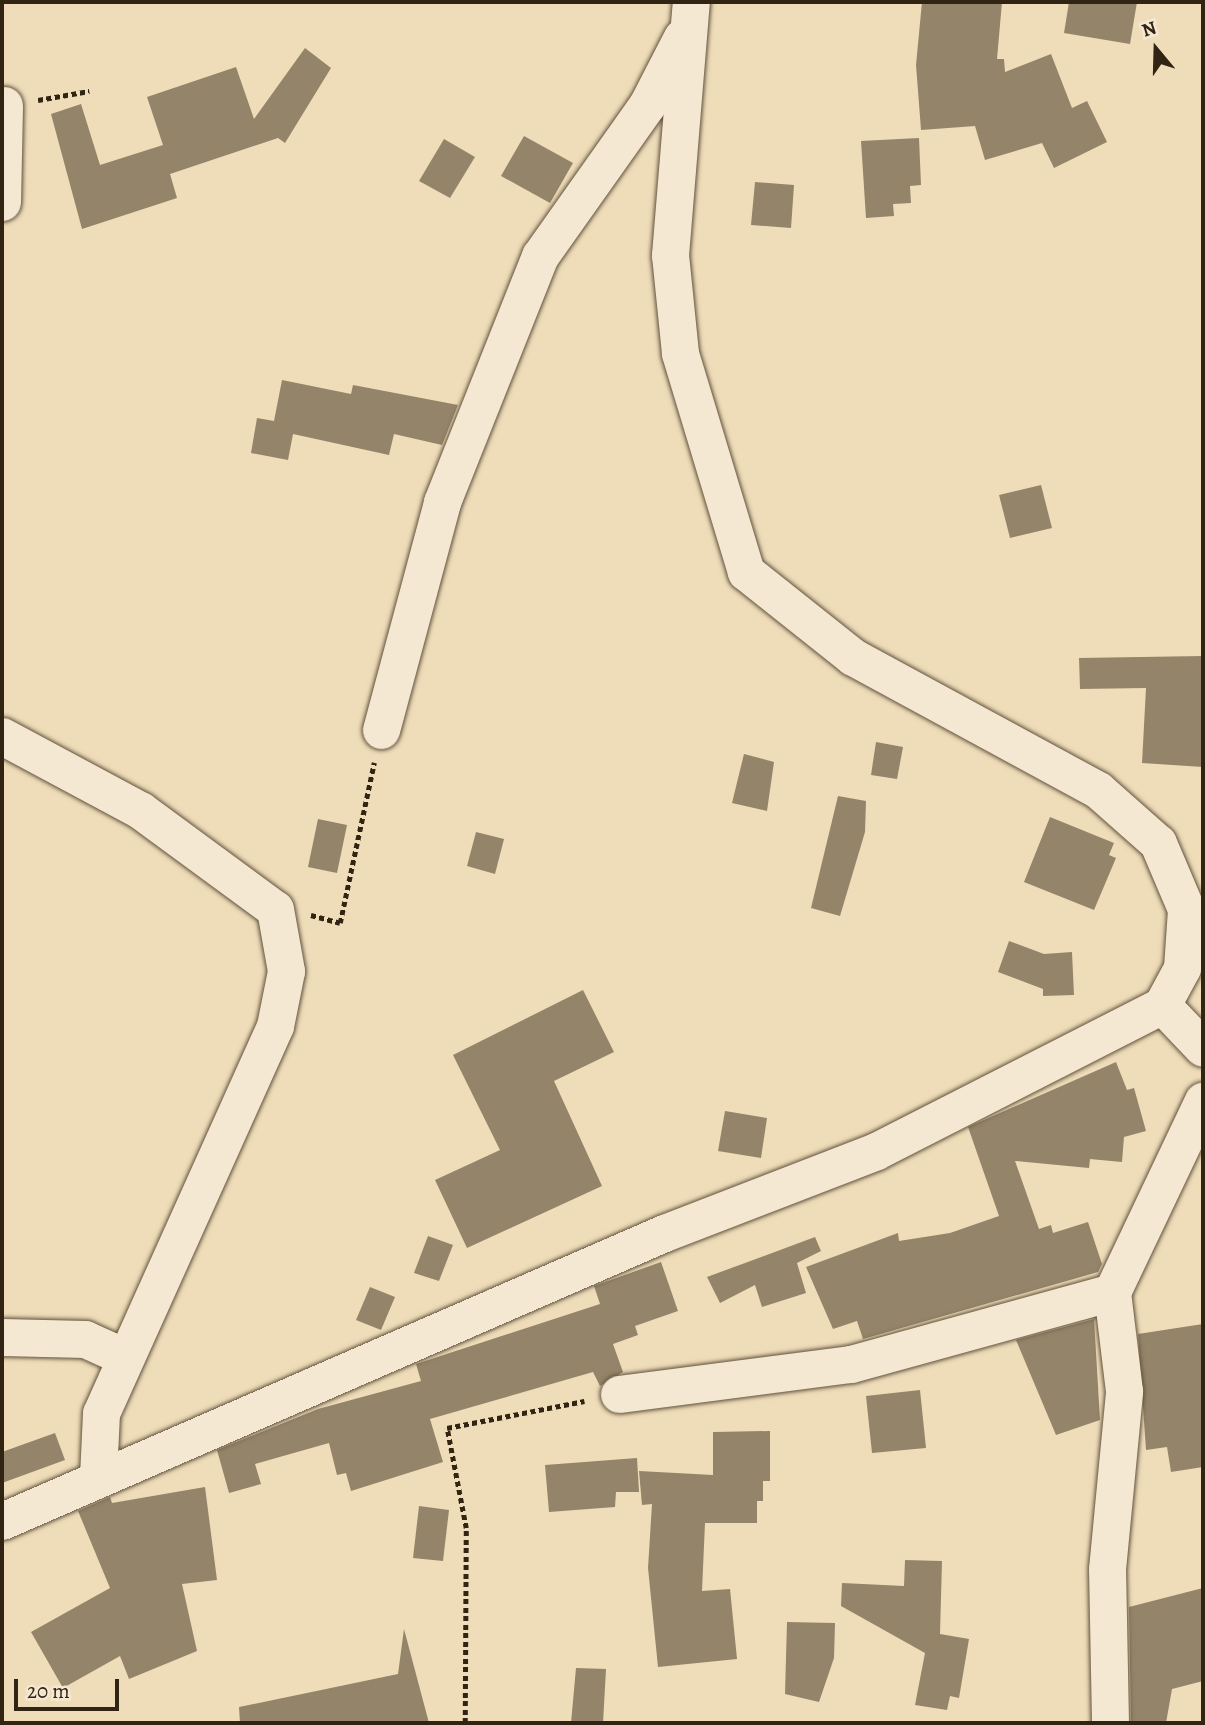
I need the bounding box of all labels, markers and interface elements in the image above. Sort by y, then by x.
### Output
north arrow [1121,14,1191,84]
text: N [1138,15,1160,44]
scale bar [18,1666,122,1710]
text: 20 m [27,1677,70,1705]

